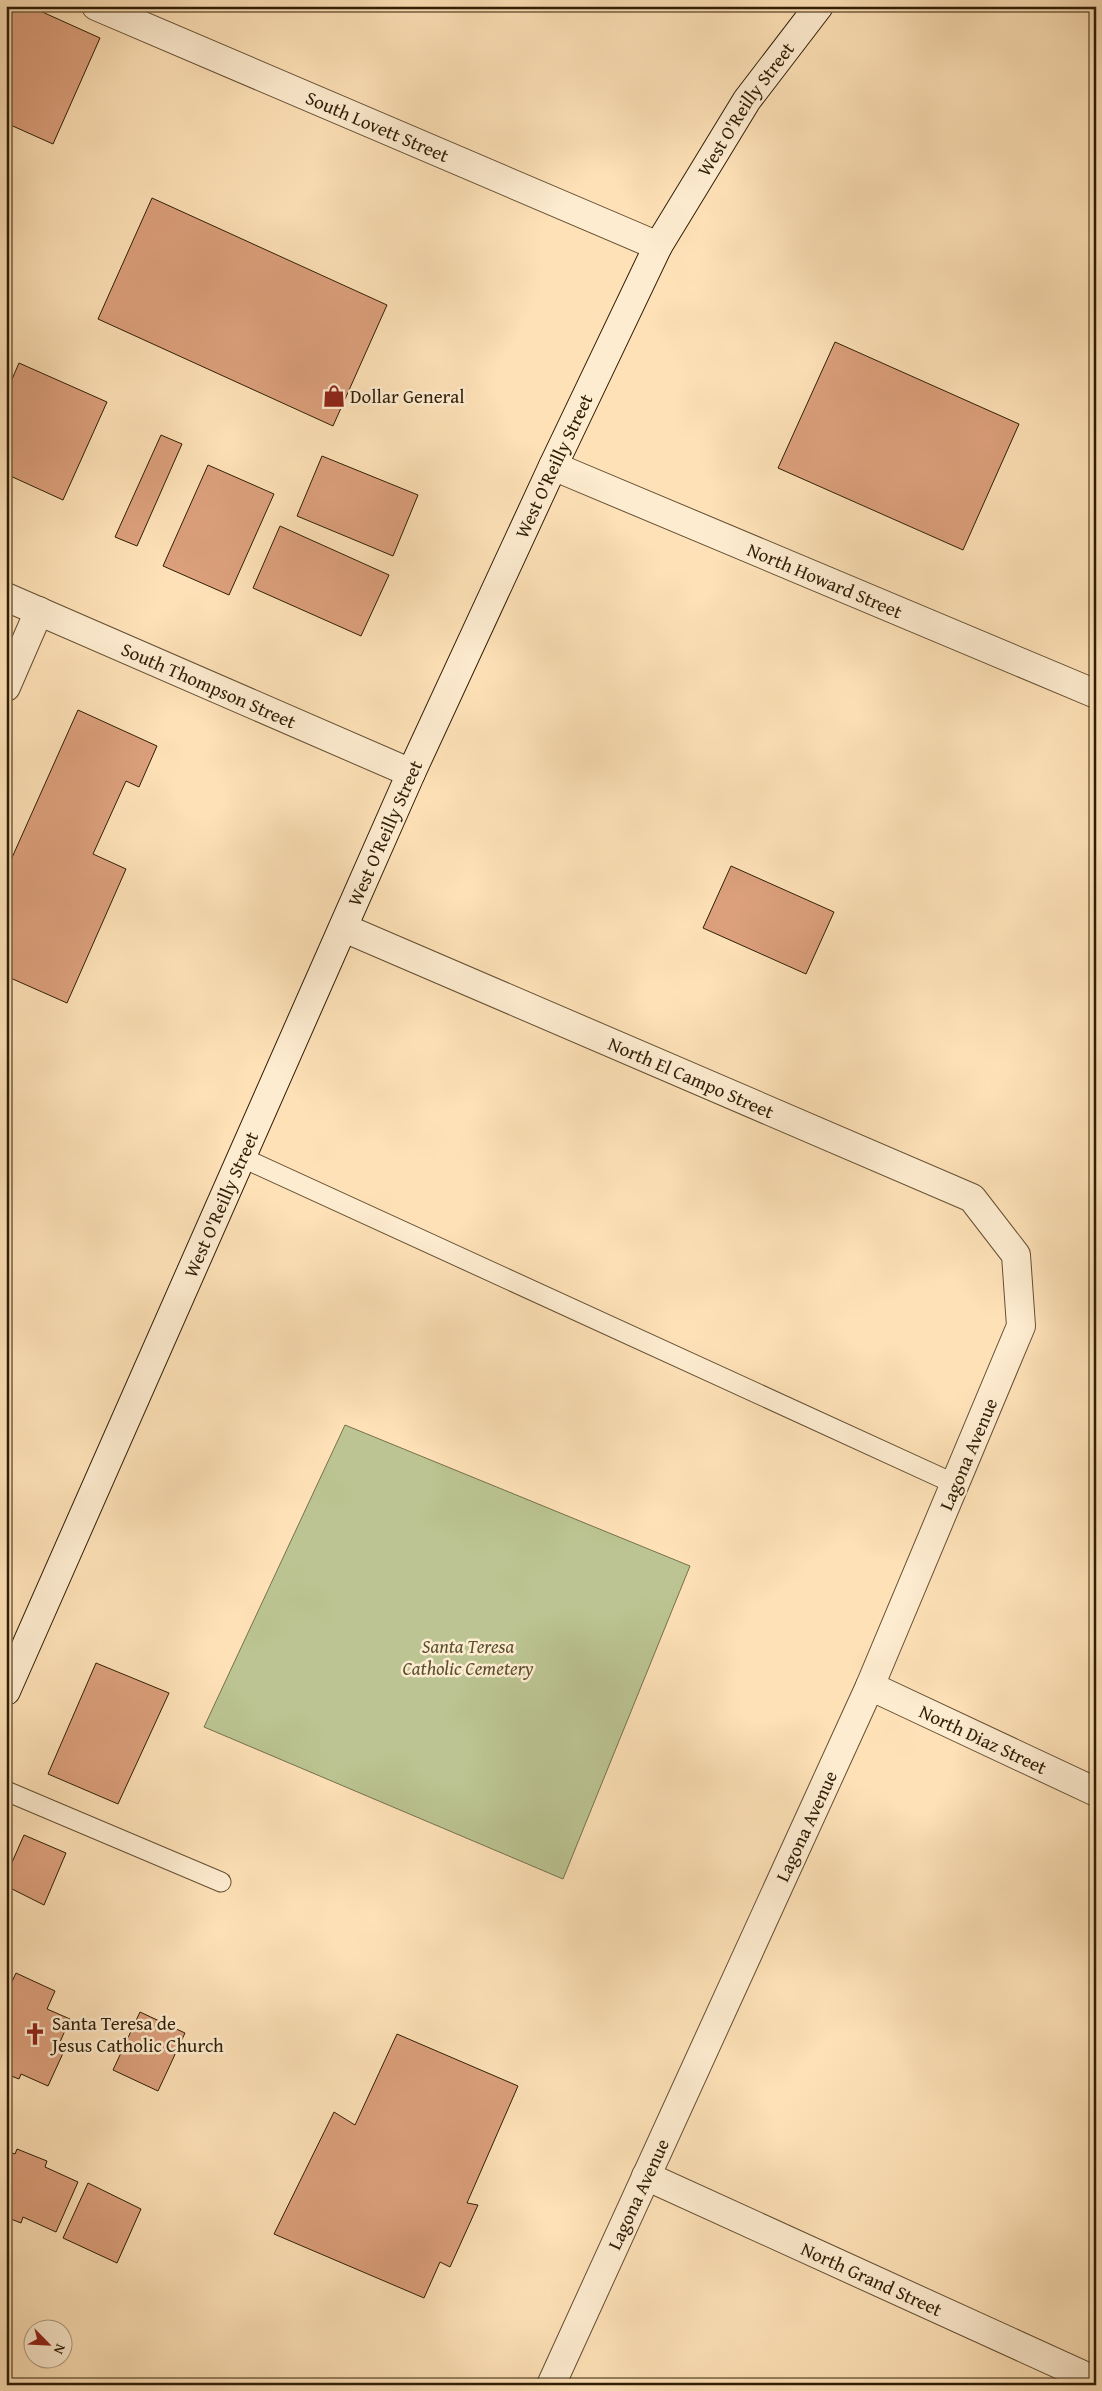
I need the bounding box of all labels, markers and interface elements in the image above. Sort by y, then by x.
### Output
street label: West O'Reilly Street [690,36,801,181]
street label: South Lovett Street [302,83,454,169]
place label: Dollar General [350,382,465,410]
shop icon: Dollar General [321,383,347,409]
street label: West O'Reilly Street [508,389,600,543]
street label: North Howard Street [743,535,907,625]
street label: South Thompson Street [117,635,301,735]
street label: West O'Reilly Street [340,755,429,910]
street label: North El Campo Street [604,1029,779,1125]
street label: West O'Reilly Street [176,1127,265,1282]
street label: Lagona Avenue [932,1393,1004,1515]
park label: Santa Teresa Catholic Cemetery [402,1632,534,1682]
street label: North Diaz Street [915,1697,1052,1781]
street label: Lagona Avenue [768,1766,844,1886]
place label: Santa Teresa de Jesus Catholic Church [50,2009,224,2059]
church icon: Santa Teresa de Jesus Catholic Church [22,2021,48,2047]
street label: Lagona Avenue [600,2134,676,2254]
street label: North Grand Street [796,2234,947,2323]
north arrow [22,2318,72,2368]
text: N [49,2341,71,2358]

